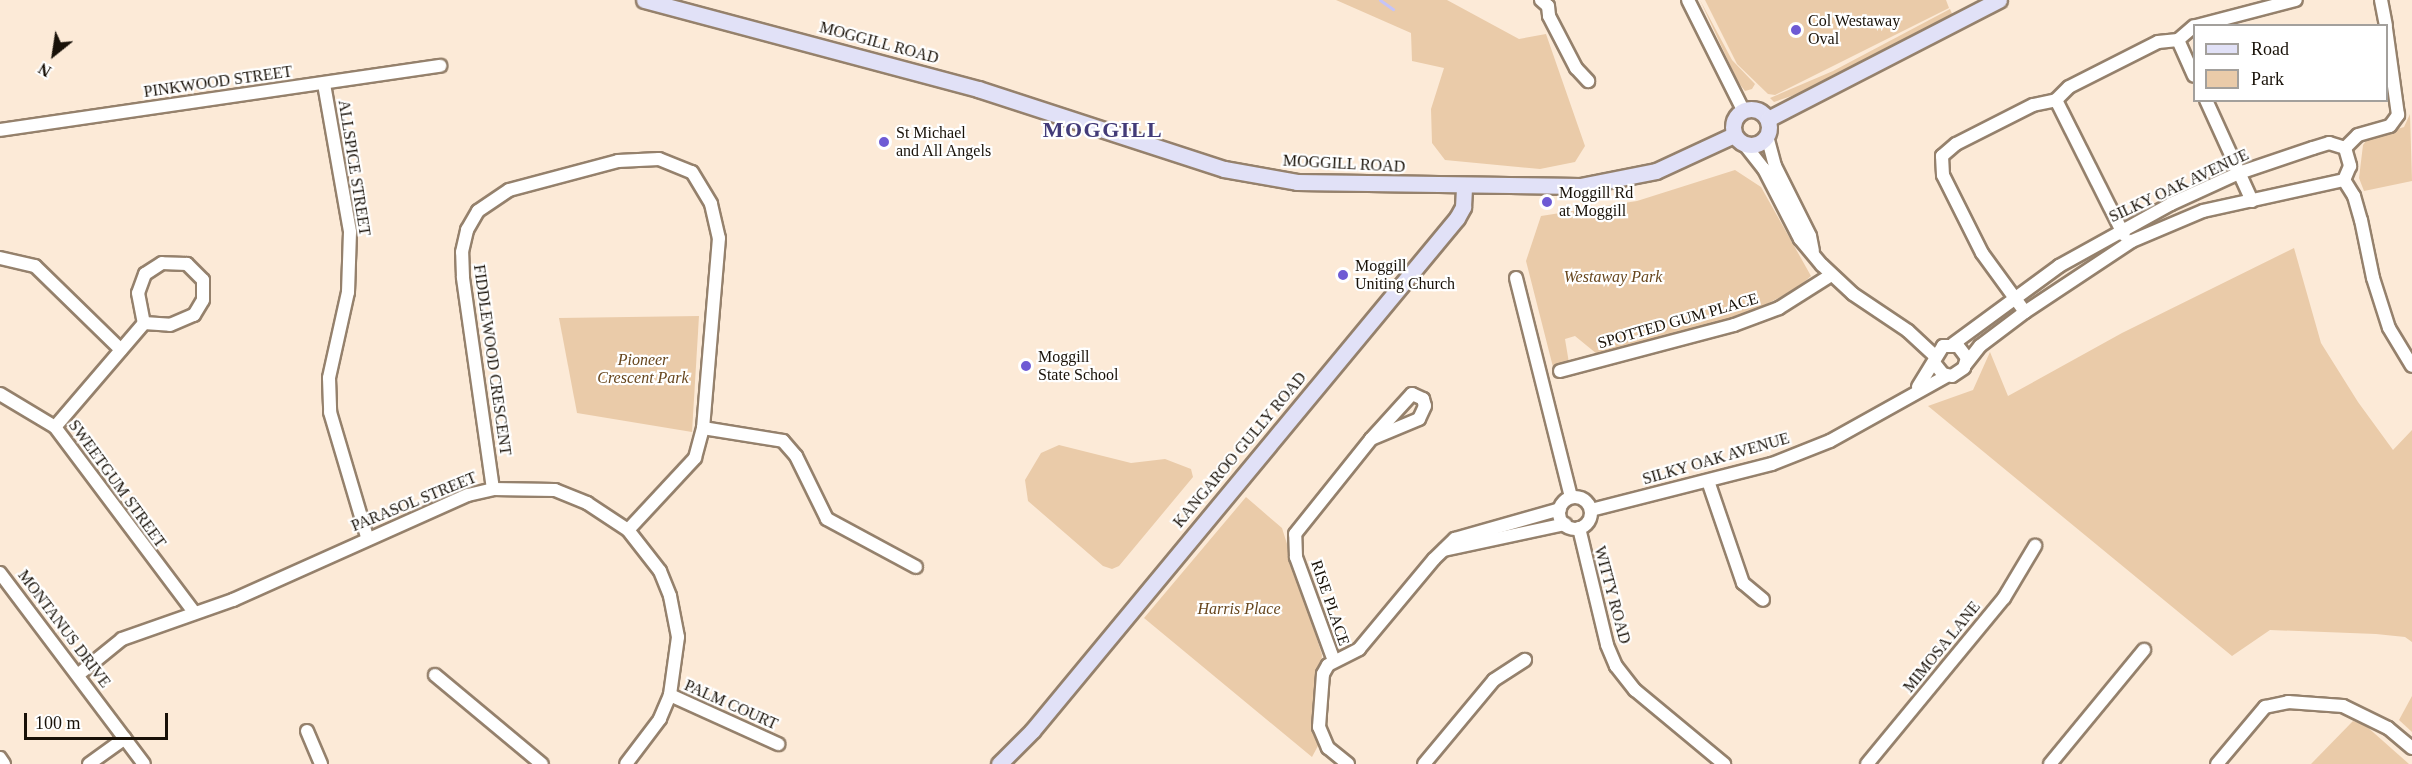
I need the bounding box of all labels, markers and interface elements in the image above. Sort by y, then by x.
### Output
place label: Col Westaway Oval [1808,11,1900,49]
street label: MOGGILL ROAD [817,18,941,68]
marker: Col Westaway Oval [1789,23,1803,37]
north arrow [24,24,84,84]
legend [2193,24,2388,102]
text: Road [2251,39,2289,59]
text: N [35,60,54,80]
street label: PINKWOOD STREET [143,62,293,102]
text: Park [2251,69,2284,89]
street label: ALLSPICE STREET [334,99,374,237]
district label: MOGGILL [1043,117,1163,143]
place label: St Michael and All Angels [896,123,993,161]
marker: St Michael and All Angels [877,135,891,149]
street label: SILKY OAK AVENUE [2105,145,2253,227]
street label: MOGGILL ROAD [1282,151,1406,177]
place label: Moggill Rd at Moggill [1559,183,1633,221]
marker: Moggill Rd at Moggill [1540,195,1554,209]
place label: Moggill Uniting Church [1355,256,1455,294]
street label: FIDDLEWOOD CRESCENT [469,263,515,457]
park label: Westaway Park [1564,267,1662,287]
marker: Moggill Uniting Church [1336,268,1350,282]
street label: SPOTTED GUM PLACE [1595,289,1761,353]
place label: Moggill State School [1038,347,1118,385]
park label: Pioneer Crescent Park [597,350,689,388]
marker: Moggill State School [1019,359,1033,373]
street label: KANGAROO GULLY ROAD [1169,368,1311,532]
street label: SWEETGUM STREET [64,416,170,552]
street label: SILKY OAK AVENUE [1640,429,1792,489]
street label: PARASOL STREET [348,468,480,536]
street label: WITTY ROAD [1590,544,1634,646]
street label: RISE PLACE [1306,558,1354,648]
street label: MONTANUS DRIVE [14,566,114,692]
street label: MIMOSA LANE [1899,597,1985,697]
park label: Harris Place [1197,599,1281,619]
street label: PALM COURT [681,676,781,734]
scale bar [27,701,171,739]
text: 100 m [35,713,81,733]

